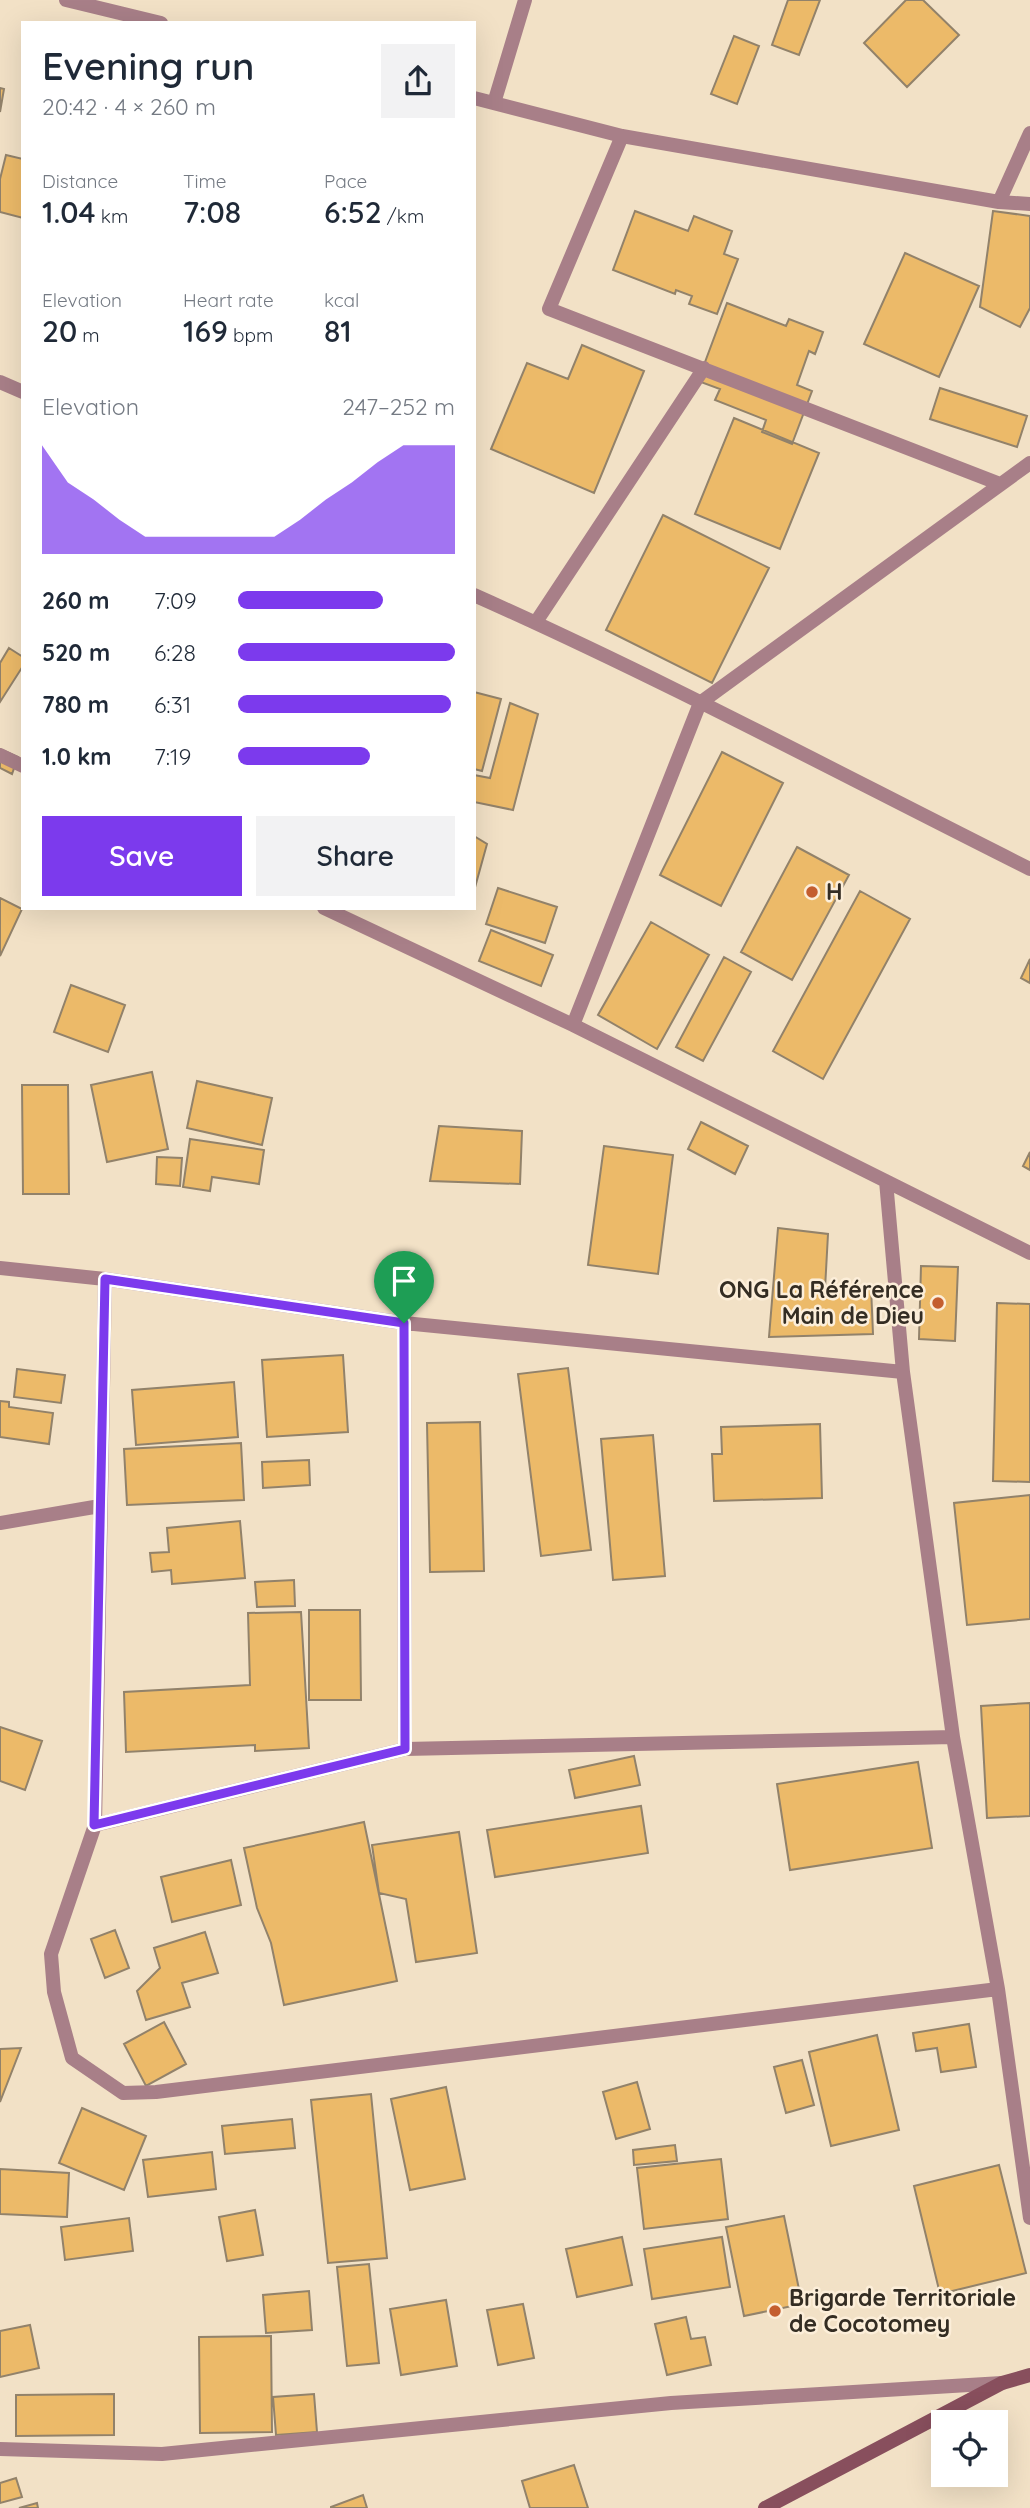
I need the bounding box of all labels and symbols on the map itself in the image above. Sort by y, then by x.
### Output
place label: H [826,877,843,906]
marker: H [804,884,820,900]
pin [374,1251,434,1323]
place label: ONG La Référence Main de Dieu [719,1275,924,1330]
marker: ONG La Référence Main de Dieu [930,1295,946,1311]
place label: Brigarde Territoriale de Cocotomey [789,2283,1016,2338]
marker: Brigarde Territoriale de Cocotomey [767,2303,783,2319]

